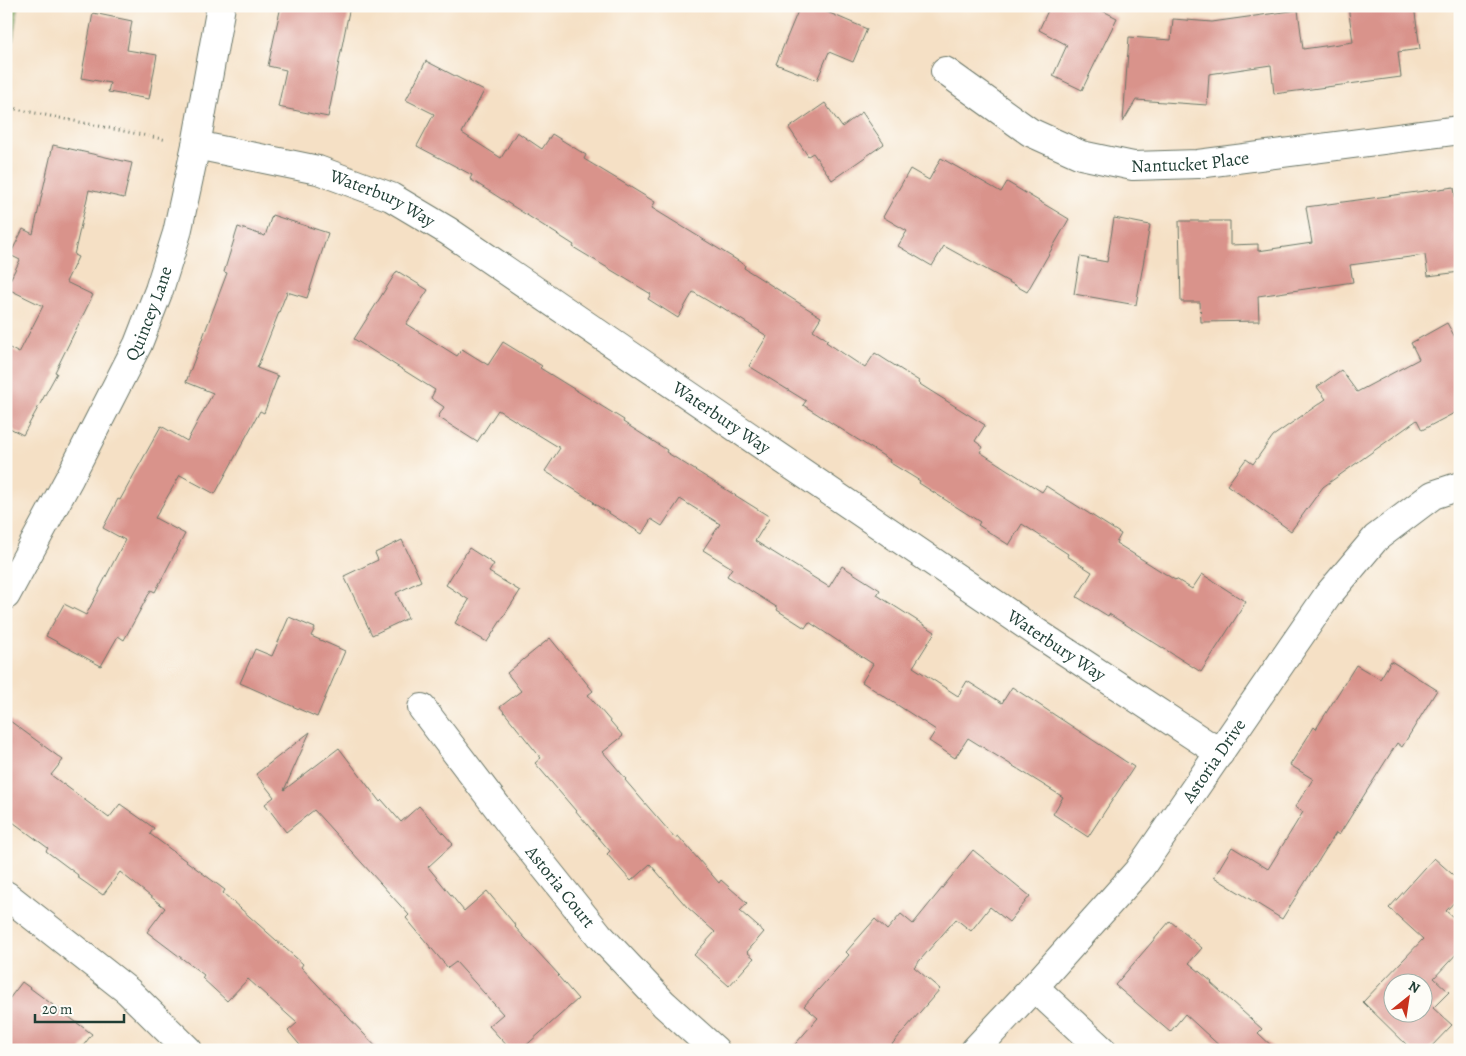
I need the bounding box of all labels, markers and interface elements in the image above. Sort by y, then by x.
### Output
street label: Nantucket Place [1131,145,1251,178]
street label: Waterbury Way [326,163,441,233]
street label: Quincey Lane [119,263,178,365]
street label: Waterbury Way [667,375,776,460]
street label: Waterbury Way [1002,603,1111,687]
street label: Astoria Drive [1176,714,1251,808]
street label: Astoria Court [519,840,601,933]
north arrow [1384,974,1434,1024]
text: N [1405,976,1423,998]
scale bar [35,991,124,1023]
text: 20 m [42,999,73,1019]

